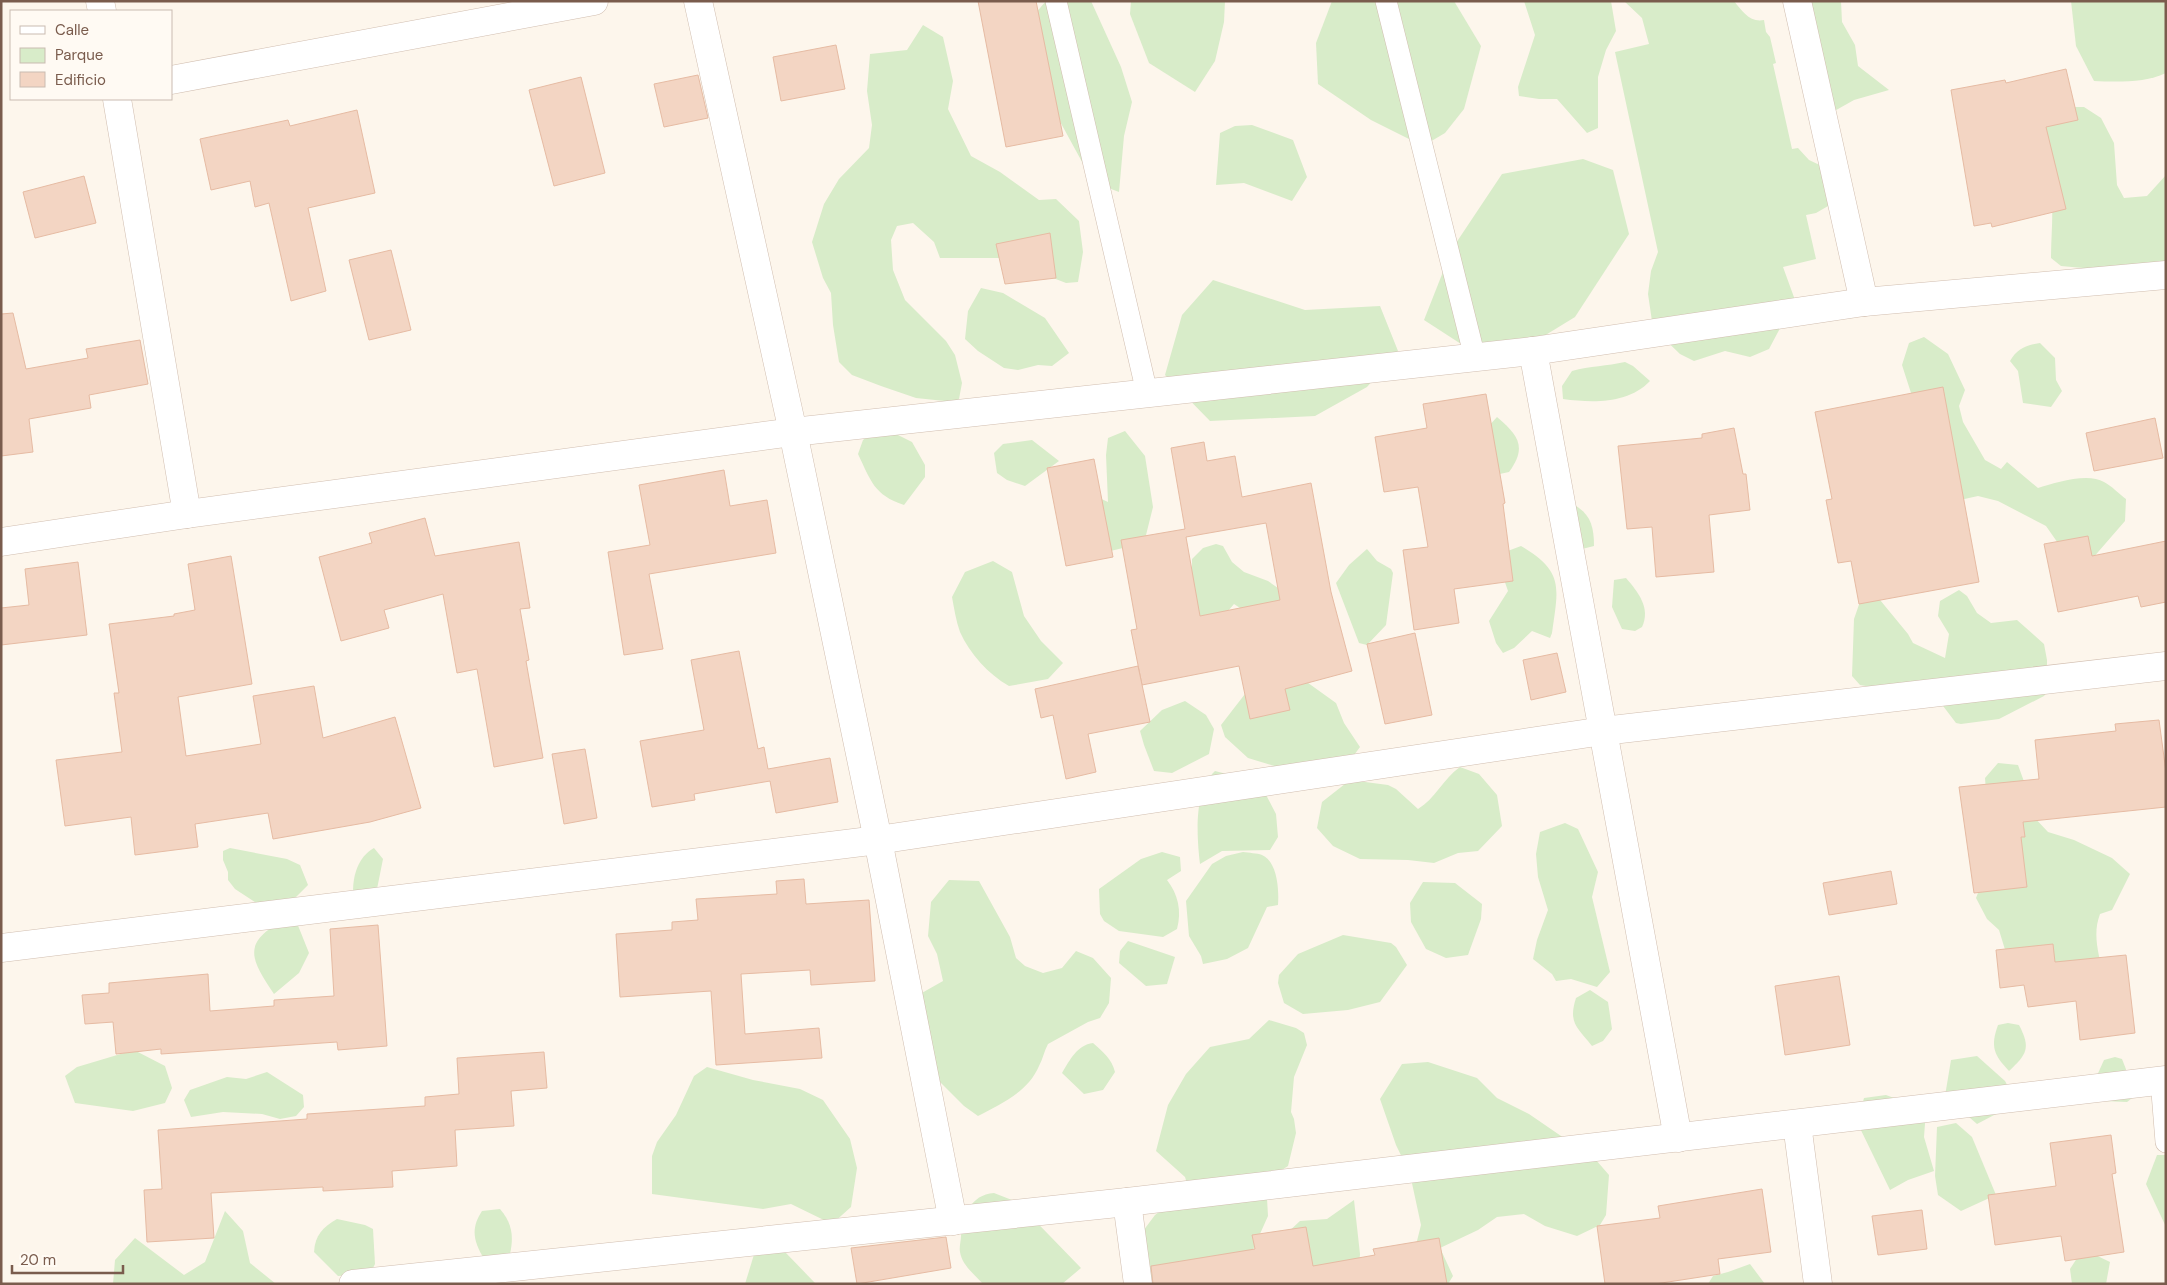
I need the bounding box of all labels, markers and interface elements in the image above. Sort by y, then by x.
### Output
legend [10,10,172,100]
text: Calle [55,20,89,40]
text: Parque [55,45,103,65]
text: Edificio [55,70,106,90]
scale bar [12,1242,124,1274]
text: 20 m [20,1250,56,1270]

